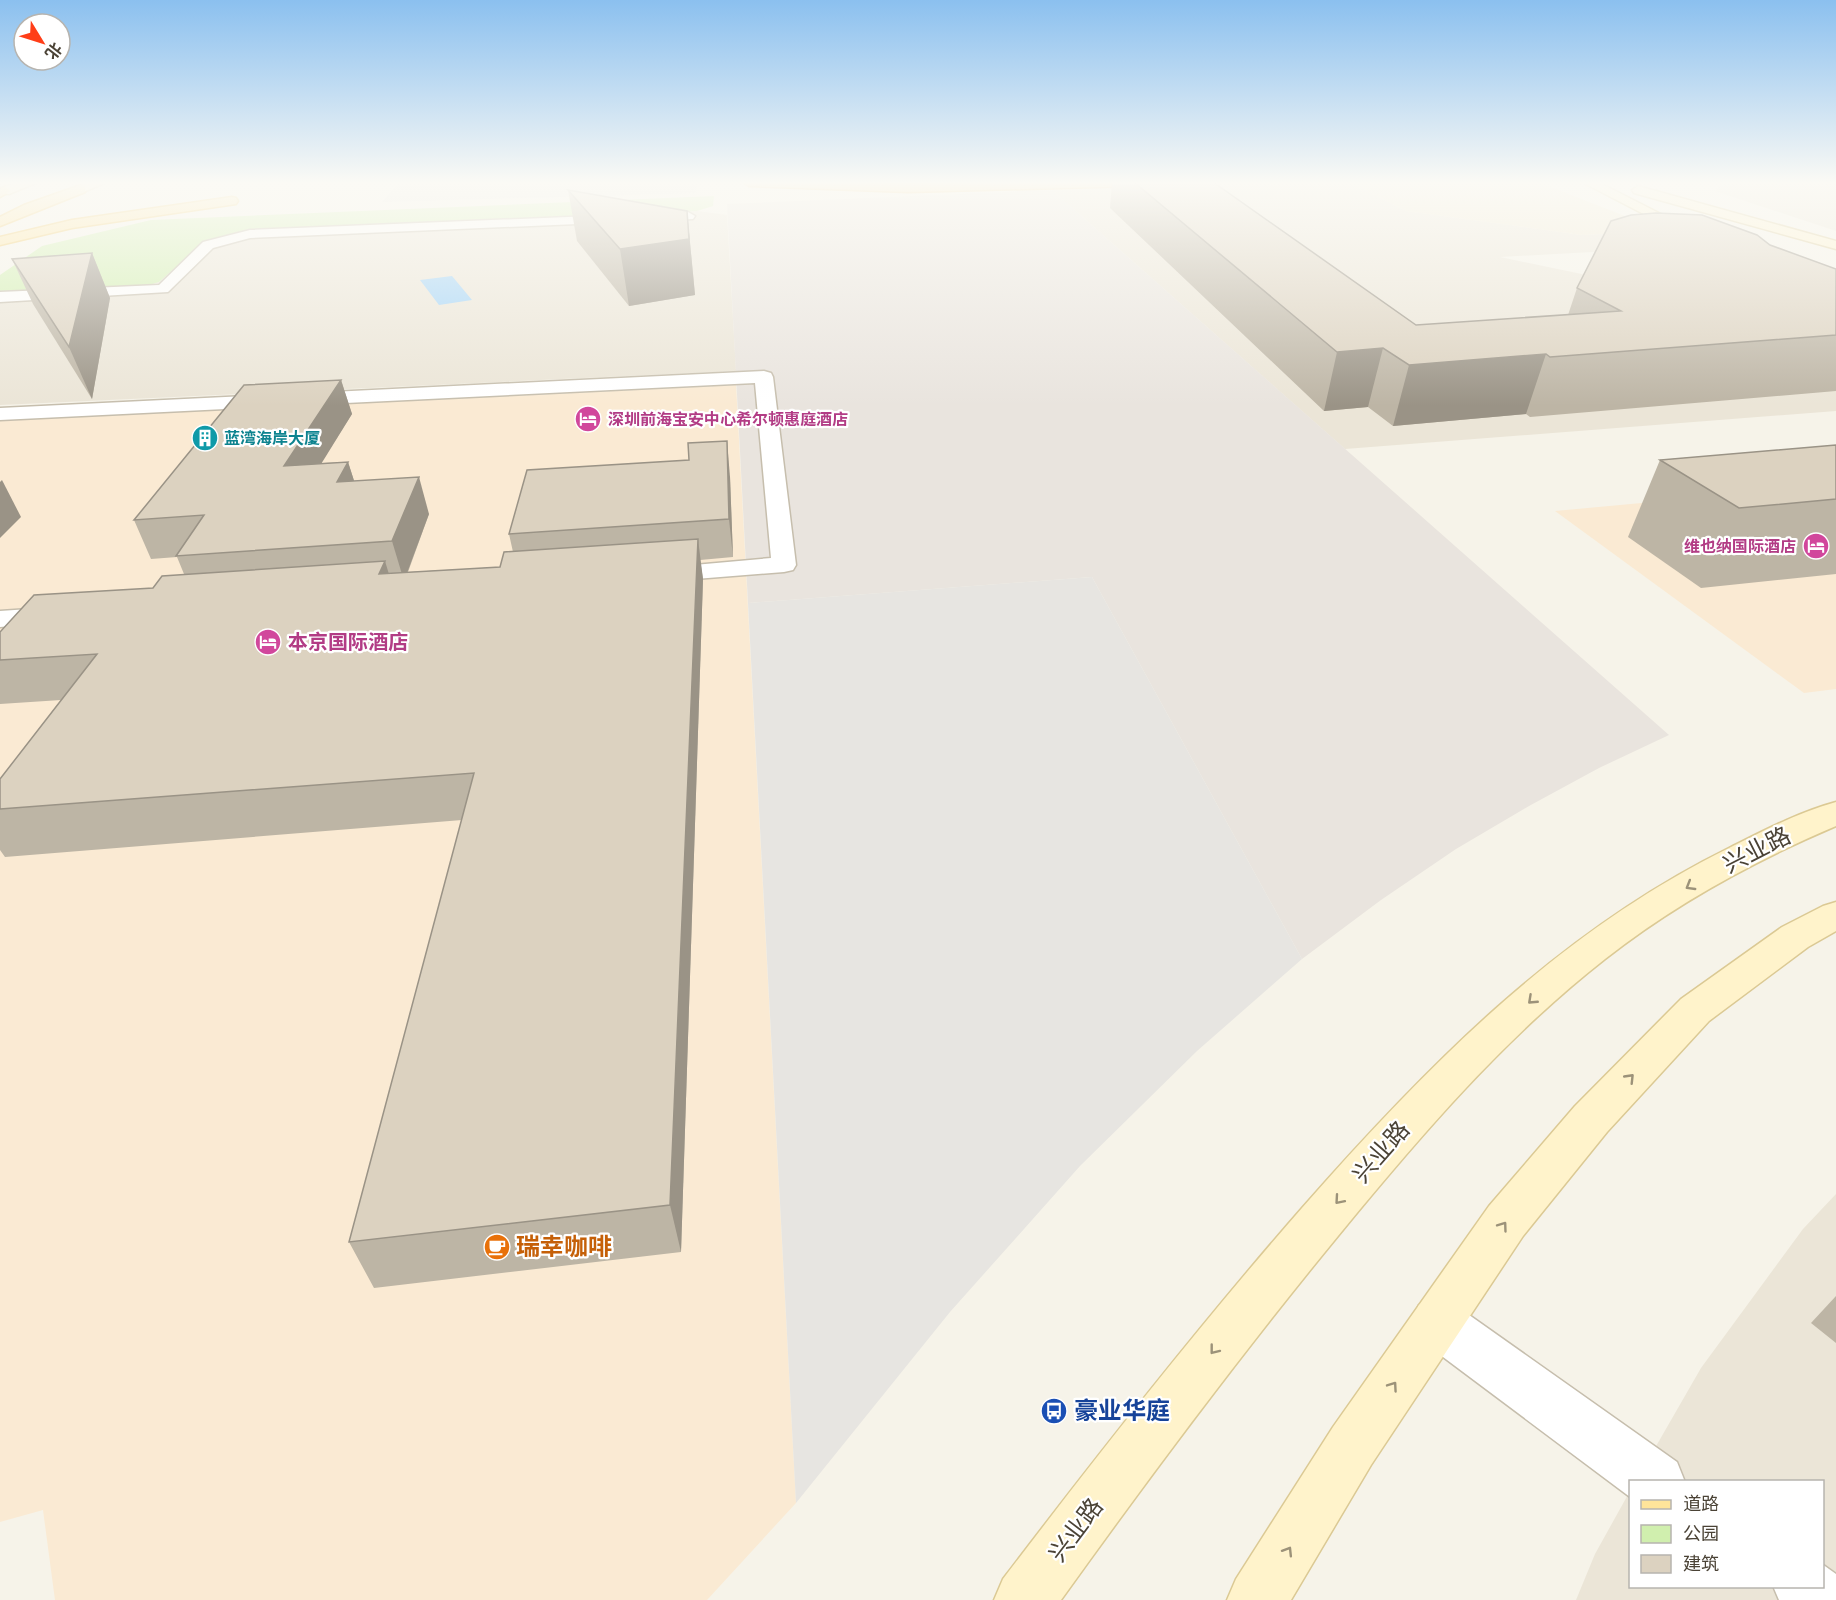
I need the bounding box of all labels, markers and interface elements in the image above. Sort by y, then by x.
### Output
north arrow [12,12,72,72]
text: 北 [41,39,66,63]
hotel icon: 深圳前海宝安中心希尔顿惠庭酒店 [573,404,603,434]
place label: 深圳前海宝安中心希尔顿惠庭酒店 [608,410,848,429]
building icon: 蓝湾海岸大厦 [190,423,220,453]
place label: 蓝湾海岸大厦 [224,429,320,448]
hotel icon: 维也纳国际酒店 [1801,531,1831,561]
place label: 维也纳国际酒店 [1684,537,1796,556]
hotel icon: 本京国际酒店 [253,627,283,657]
place label: 本京国际酒店 [288,630,408,654]
street label: 兴业路 [1719,821,1795,879]
one-way arrow [1686,878,1696,890]
one-way arrow [1529,992,1540,1003]
one-way arrow [1623,1074,1634,1084]
street label: 兴业路 [1347,1116,1415,1188]
one-way arrow [1335,1193,1346,1204]
one-way arrow [1496,1221,1507,1232]
cafe icon: 瑞幸咖啡 [482,1232,512,1262]
place label: 瑞幸咖啡 [516,1233,612,1261]
one-way arrow [1211,1343,1222,1354]
one-way arrow [1386,1382,1397,1393]
bus stop icon: 豪业华庭 [1039,1396,1069,1426]
place label: 豪业华庭 [1074,1397,1170,1425]
legend [1629,1480,1824,1588]
street label: 兴业路 [1043,1493,1109,1567]
text: 道路 [1683,1493,1719,1514]
text: 公园 [1683,1523,1719,1544]
one-way arrow [1281,1546,1292,1557]
text: 建筑 [1683,1553,1719,1574]

